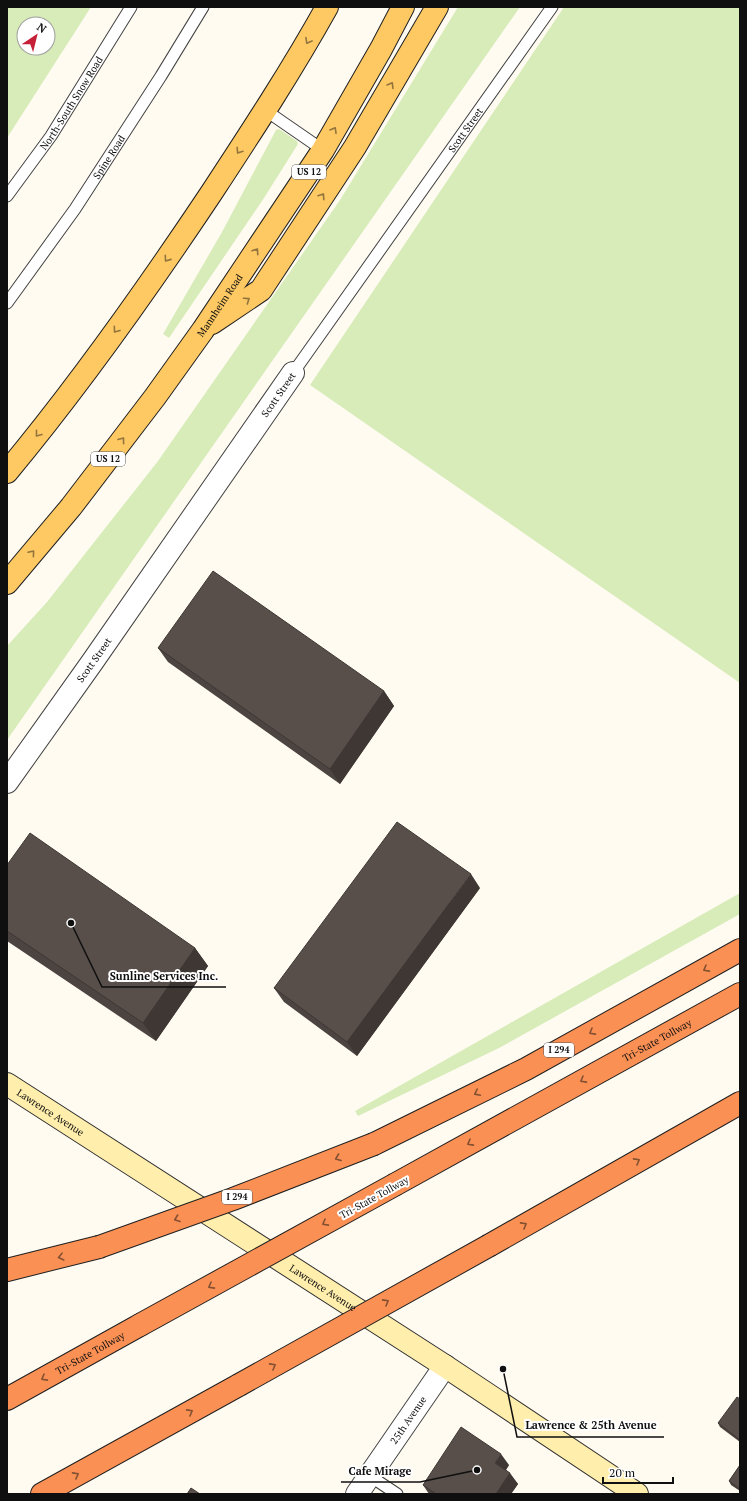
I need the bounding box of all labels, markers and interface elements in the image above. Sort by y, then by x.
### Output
north arrow [16,16,56,56]
text: N [34,20,50,36]
one-way arrow [305,37,312,44]
street label: North-South Snow Road [37,54,106,153]
one-way arrow [386,82,393,89]
street label: Scott Street [445,105,486,155]
one-way arrow [330,127,337,134]
street label: Spine Road [90,132,128,182]
one-way arrow [237,147,244,154]
road number: US 12 [292,165,326,179]
one-way arrow [318,193,325,200]
one-way arrow [251,248,259,255]
one-way arrow [165,255,172,262]
street label: Mannheim Road [194,271,246,340]
one-way arrow [242,298,249,305]
one-way arrow [114,326,121,333]
street label: Scott Street [258,369,299,420]
one-way arrow [35,429,42,436]
one-way arrow [117,438,124,445]
road number: US 12 [91,452,125,466]
one-way arrow [28,550,35,558]
street label: Scott Street [74,635,115,685]
callout: Sunline Services Inc. [102,964,226,987]
one-way arrow [703,964,710,972]
text: Sunline Services Inc. [110,969,218,983]
street label: Tri-State Tollway [620,1016,695,1065]
one-way arrow [589,1027,596,1035]
road number: I 294 [544,1043,574,1057]
one-way arrow [580,1076,588,1083]
street label: Lawrence Avenue [14,1086,86,1139]
one-way arrow [474,1088,482,1096]
one-way arrow [467,1139,474,1146]
one-way arrow [334,1154,341,1162]
one-way arrow [633,1159,640,1166]
street label: Tri-State Tollway [338,1173,412,1222]
road number: I 294 [222,1190,252,1204]
one-way arrow [174,1214,181,1223]
one-way arrow [322,1219,329,1226]
one-way arrow [520,1223,527,1230]
one-way arrow [58,1252,64,1260]
street label: Lawrence Avenue [287,1262,359,1314]
one-way arrow [208,1281,215,1289]
one-way arrow [382,1300,389,1307]
street label: Tri-State Tollway [54,1328,128,1378]
one-way arrow [269,1363,276,1370]
one-way arrow [41,1374,49,1381]
street label: 25th Avenue [387,1394,429,1447]
one-way arrow [186,1409,193,1417]
callout: Lawrence & 25th Avenue [517,1414,664,1437]
text: Lawrence & 25th Avenue [525,1418,657,1432]
callout: Cafe Mirage [341,1459,420,1482]
scale bar [603,1459,673,1485]
text: Cafe Mirage [349,1464,412,1478]
text: 20 m [609,1465,636,1480]
one-way arrow [72,1472,79,1480]

